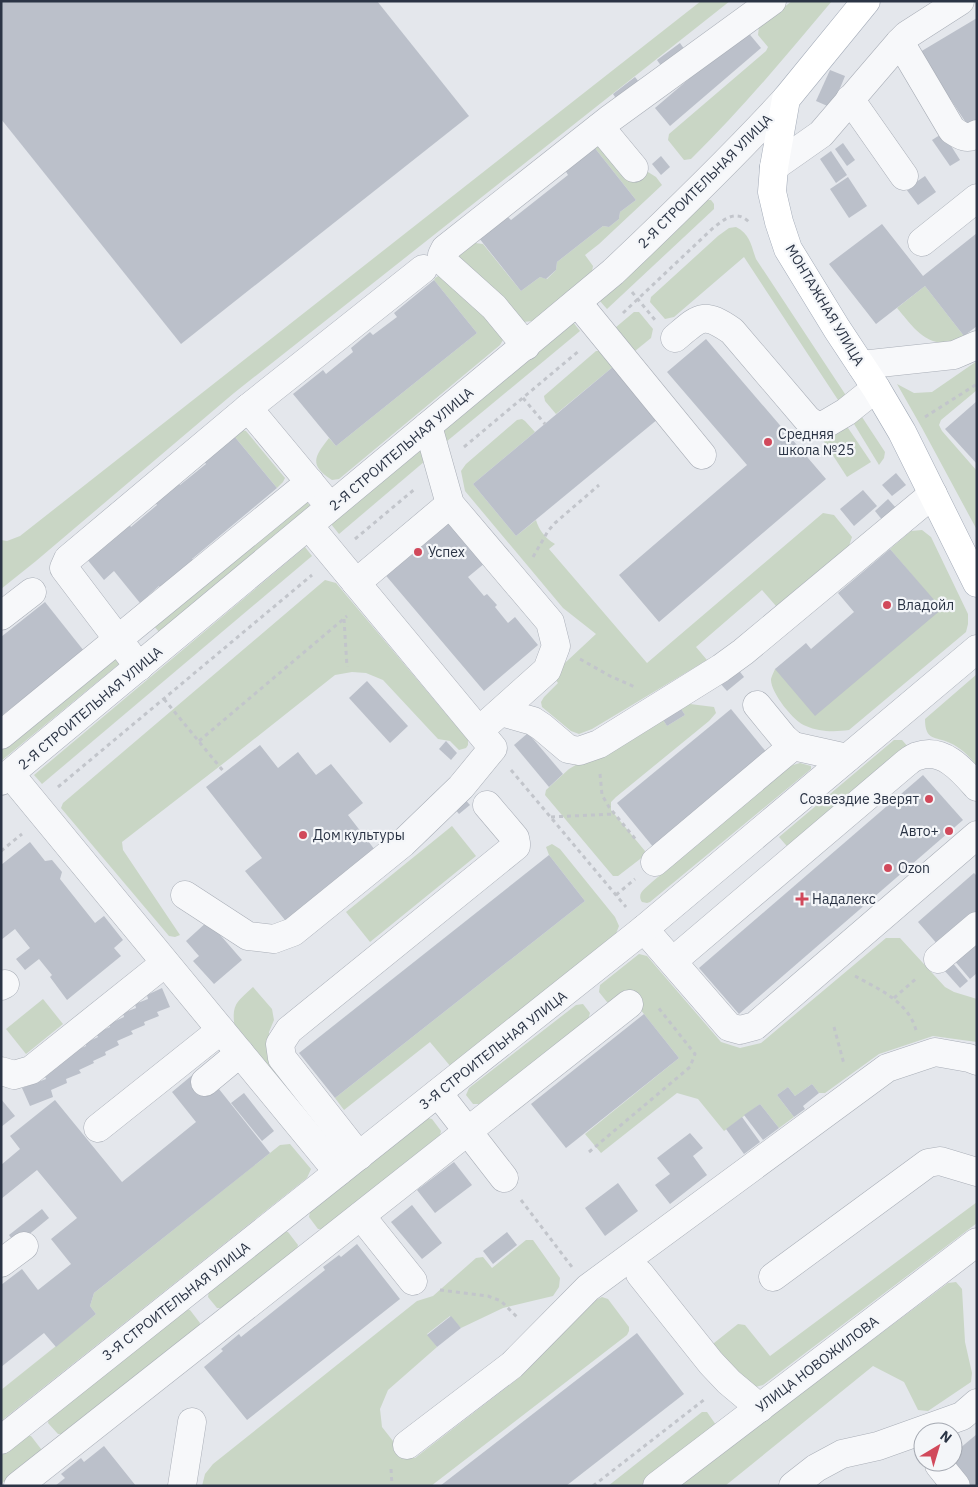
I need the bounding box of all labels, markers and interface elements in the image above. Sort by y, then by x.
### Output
street label: 2-Я СТРОИТЕЛЬНАЯ УЛИЦА [634,110,776,252]
street label: МОНТАЖНАЯ УЛИЦА [782,241,868,369]
street label: 2-Я СТРОИТЕЛЬНАЯ УЛИЦА [325,383,477,515]
place label: Средняя школа №25 [778,425,854,459]
marker: Средняя школа №25 [762,436,774,448]
place label: Успех [428,543,465,561]
marker: Успех [412,546,424,558]
place label: Владойл [897,596,954,614]
marker: Владойл [881,599,893,611]
street label: 2-Я СТРОИТЕЛЬНАЯ УЛИЦА [14,642,166,774]
place label: Созвездие Зверят [799,790,919,808]
marker: Созвездие Зверят [923,793,935,805]
place label: Авто+ [900,822,939,840]
marker: Авто+ [943,825,955,837]
place label: Дом культуры [313,826,405,844]
marker: Дом культуры [297,829,309,841]
place label: Ozon [898,859,930,877]
marker: Ozon [882,862,894,874]
place label: Надалекс [812,890,876,908]
marker: Надалекс [796,893,808,905]
street label: 3-Я СТРОИТЕЛЬНАЯ УЛИЦА [415,987,571,1113]
street label: 3-Я СТРОИТЕЛЬНАЯ УЛИЦА [98,1238,254,1364]
street label: УЛИЦА НОВОЖИЛОВА [752,1312,882,1416]
north arrow [913,1422,963,1472]
text: N [936,1427,956,1447]

